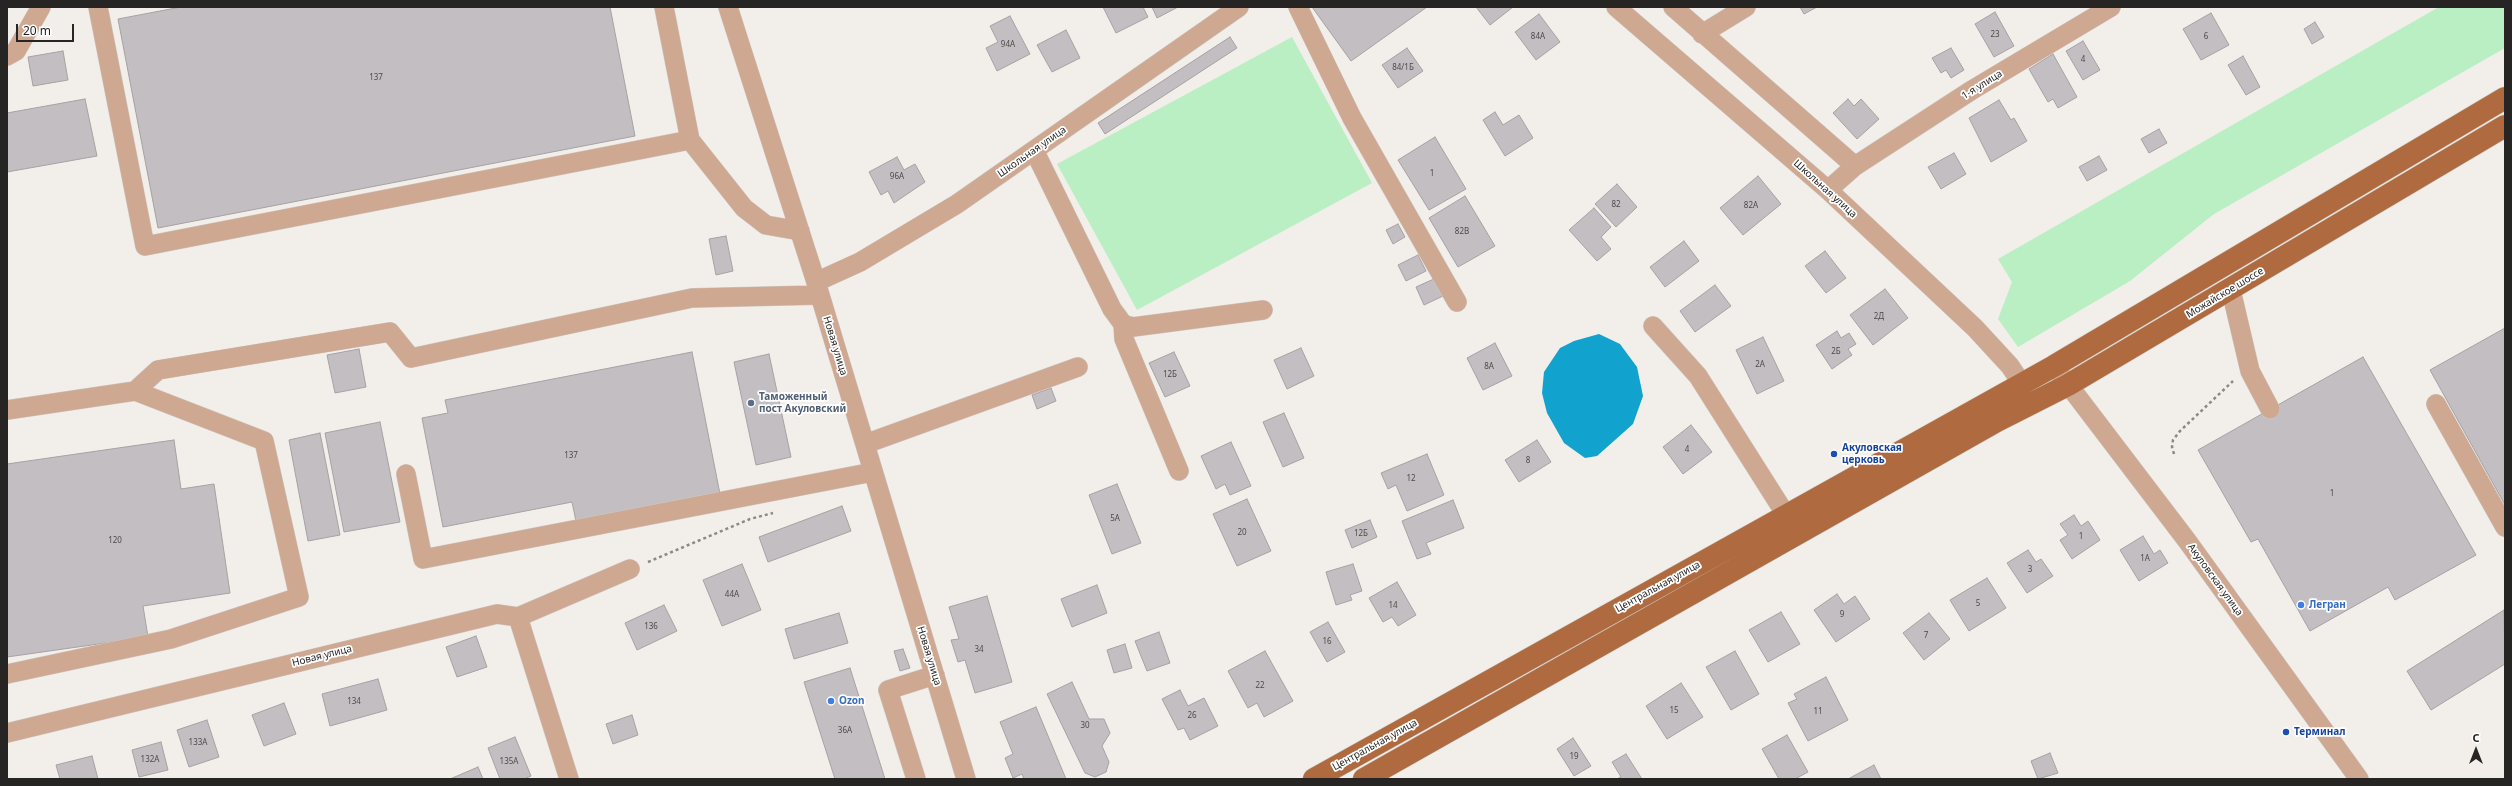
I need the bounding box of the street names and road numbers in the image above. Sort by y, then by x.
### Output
street label: 1-я улица [1959,68,2005,102]
street label: Школьная улица [995,124,1069,180]
street label: Школьная улица [1791,157,1859,221]
street label: Можайское шоссе [2184,265,2266,321]
street label: Новая улица [820,315,850,377]
street label: Акуловская улица [2185,542,2245,618]
street label: Центральная улица [1614,559,1702,615]
street label: Новая улица [914,625,944,687]
street label: Новая улица [291,643,353,669]
street label: Центральная улица [1331,717,1419,773]

